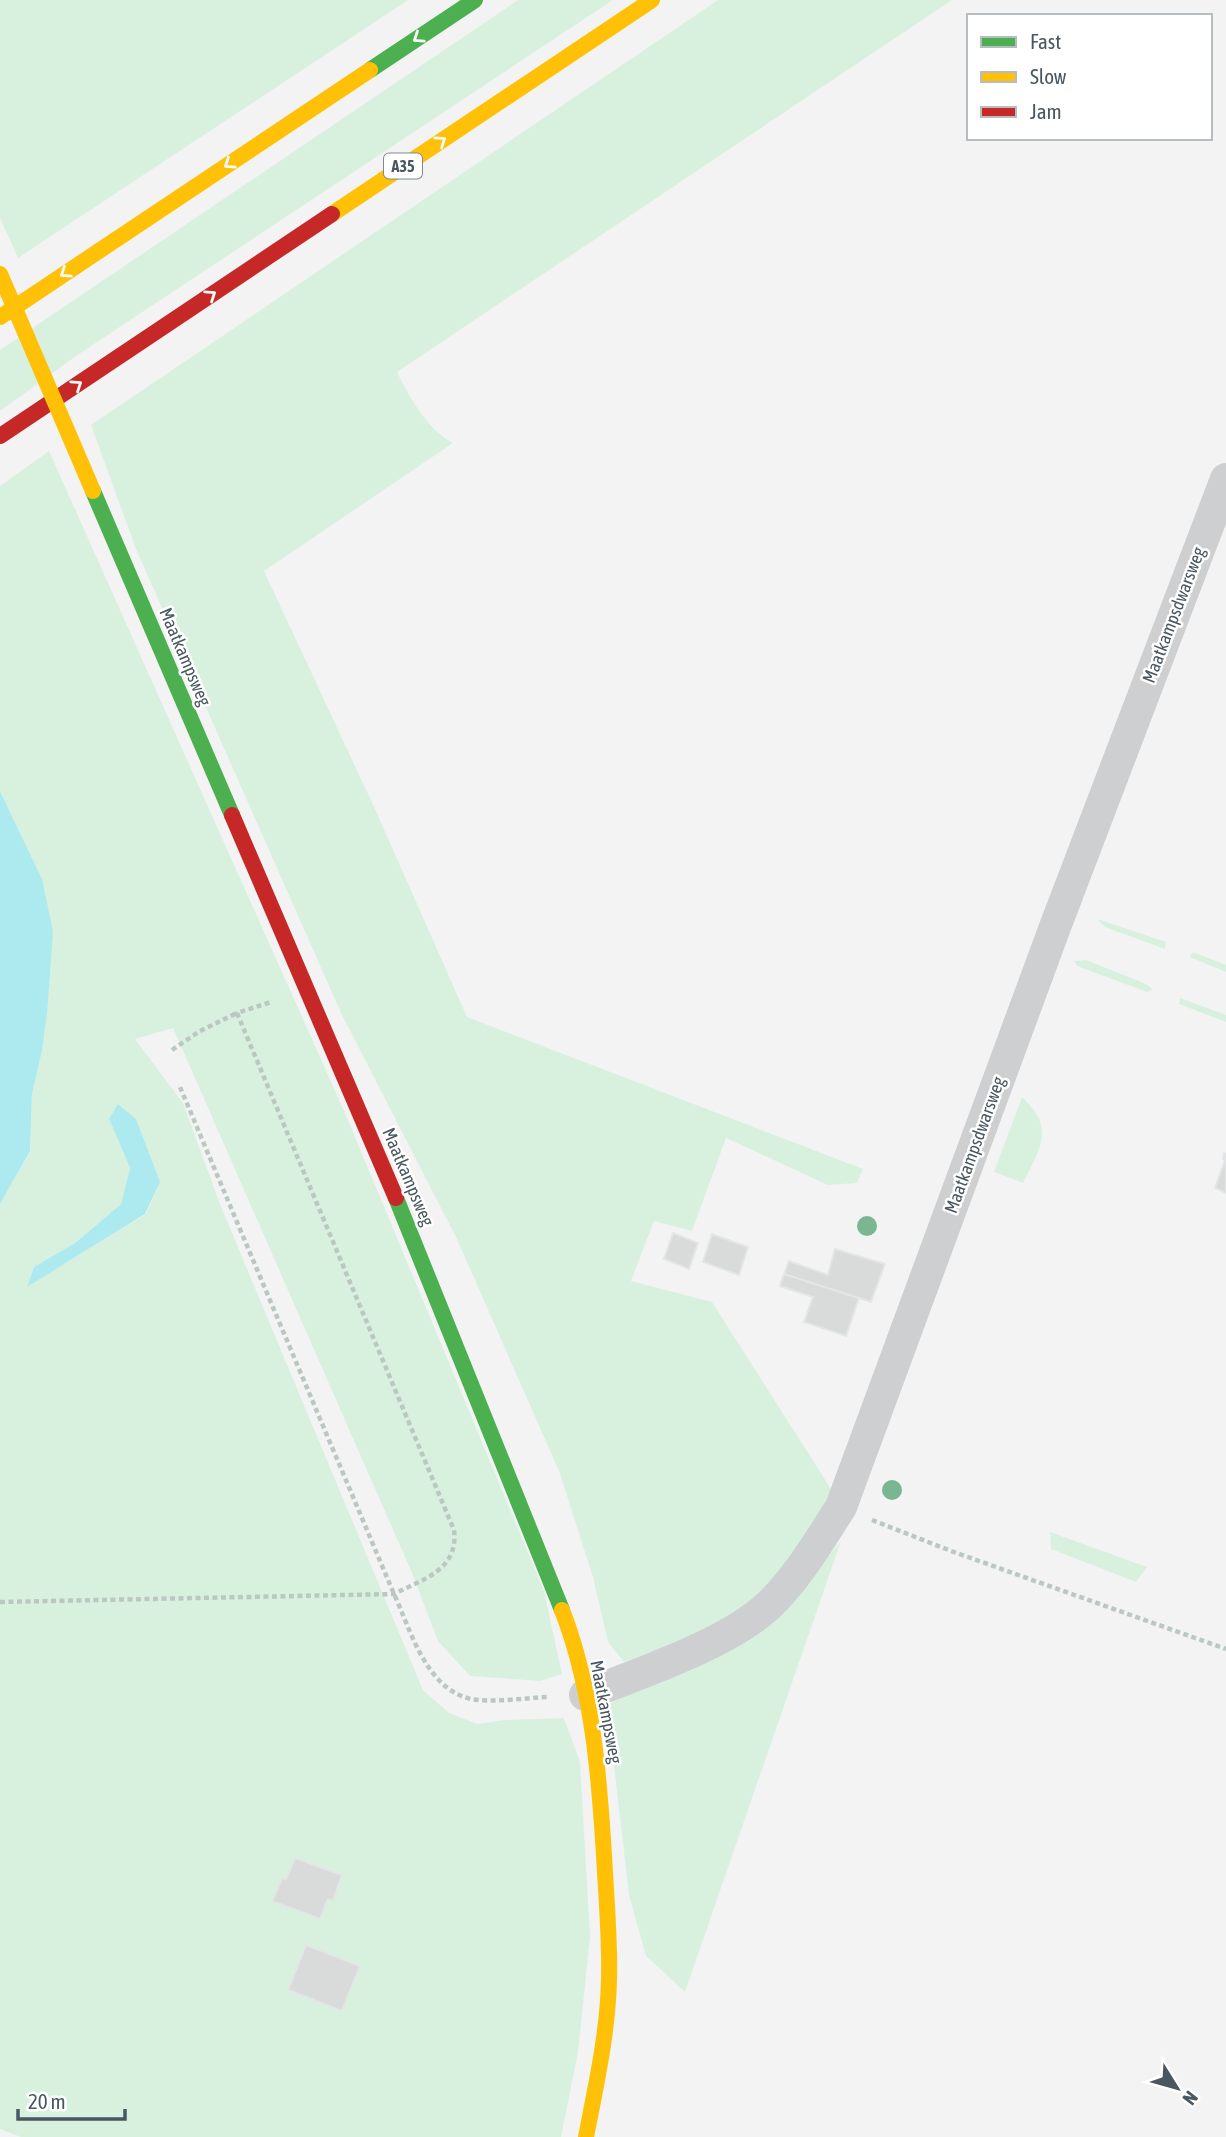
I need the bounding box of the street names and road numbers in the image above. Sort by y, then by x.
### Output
road number: A35 [384,154,422,178]
street label: Maatkampsdwarsweg [1138,544,1209,686]
street label: Maatkampsweg [155,605,216,709]
street label: Maatkampsdwarsweg [940,1073,1009,1216]
street label: Maatkampsweg [378,1125,439,1229]
street label: Maatkampsweg [586,1659,627,1765]

